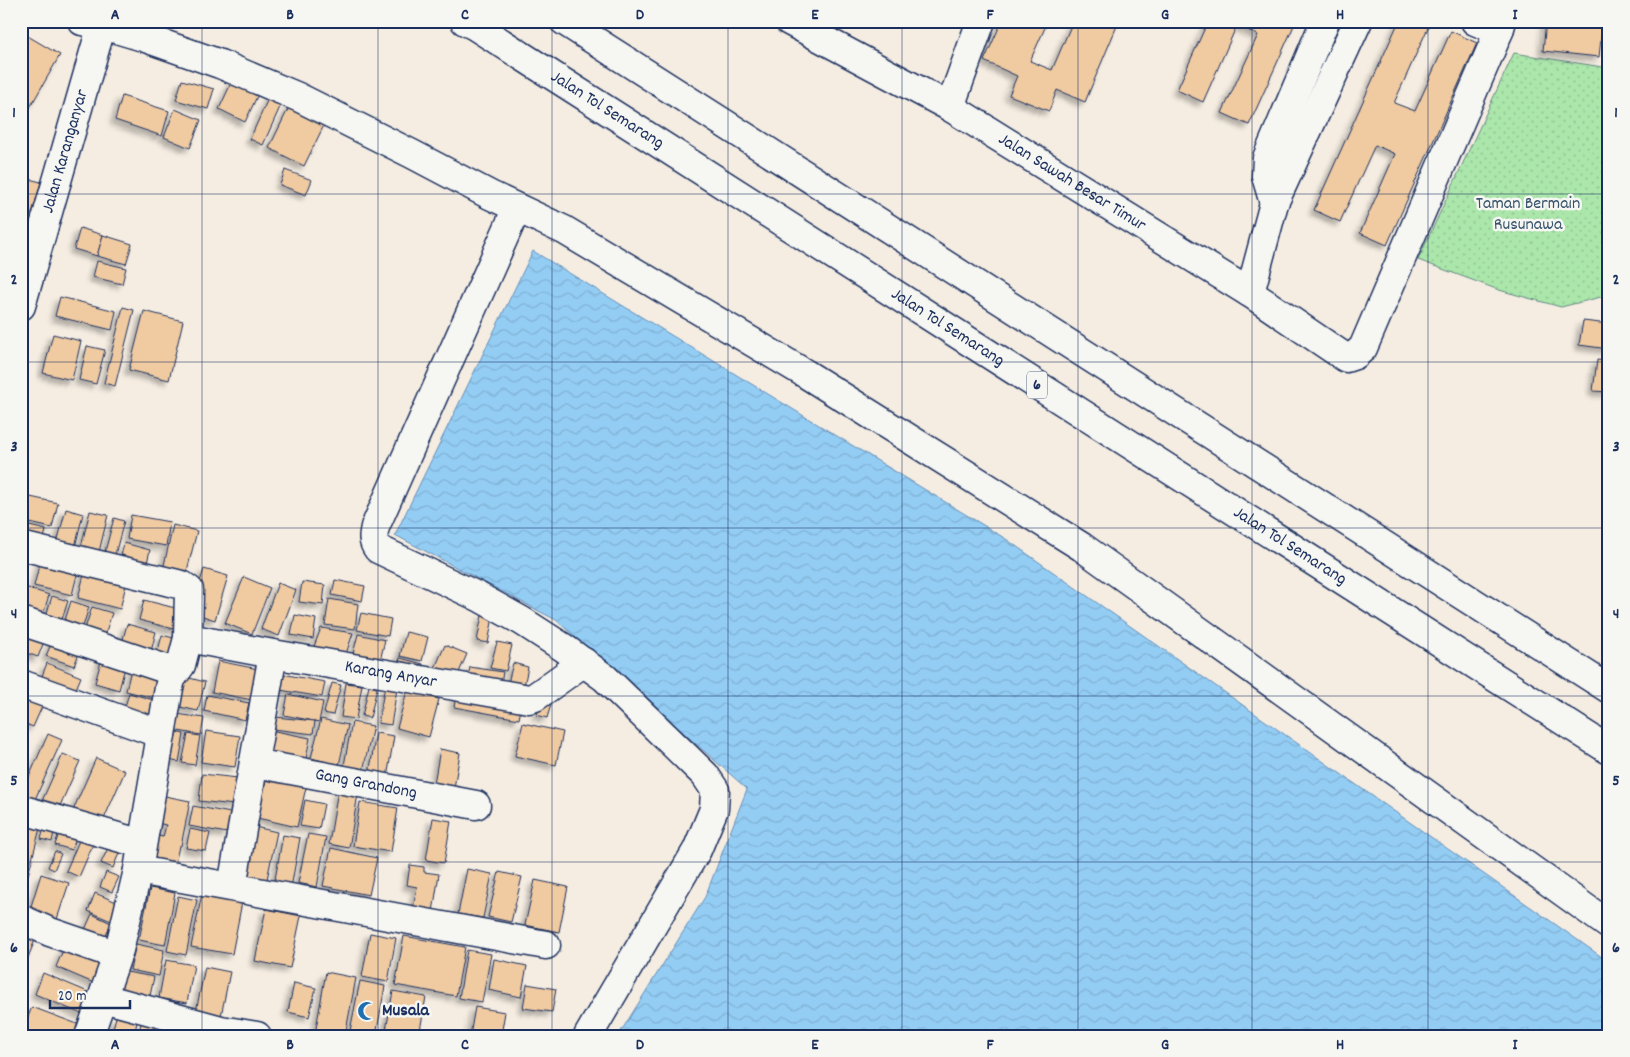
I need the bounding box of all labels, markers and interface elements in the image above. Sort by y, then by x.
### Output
text: A [111,4,120,27]
text: B [286,4,294,27]
text: C [461,4,469,27]
text: D [636,4,645,27]
text: E [811,4,819,27]
text: F [986,4,994,27]
text: G [1161,4,1169,27]
text: H [1336,4,1344,27]
text: I [1513,4,1519,27]
street label: Jalan Tol Semarang [546,65,669,156]
street label: Jalan Karanganyar [36,86,95,216]
text: 1 [12,102,16,125]
text: 1 [1614,102,1618,125]
street label: Jalan Sawah Besar Timur [993,127,1151,238]
park label: Taman Bermain Rusunawa [1476,192,1580,238]
text: 2 [11,269,18,292]
text: 2 [1613,269,1620,292]
street label: Jalan Tol Semarang [886,282,1009,373]
road number: 6 [1027,372,1047,398]
text: 3 [10,436,18,459]
text: 3 [1612,436,1620,459]
street label: Jalan Tol Semarang [1228,501,1352,592]
text: 4 [11,603,17,626]
text: 4 [1613,603,1619,626]
street label: Karang Anyar [343,654,439,695]
street label: Gang Grandong [313,762,419,806]
text: 5 [10,770,18,793]
text: 5 [1612,770,1620,793]
text: 6 [10,937,18,960]
text: 6 [1612,937,1620,960]
scale bar [50,977,130,1009]
text: 20 m [58,986,86,1008]
place label: Musala [382,999,430,1024]
mosque icon: Musala [356,1000,378,1022]
text: A [111,1034,120,1057]
text: B [286,1034,294,1057]
text: C [461,1034,469,1057]
text: D [636,1034,645,1057]
text: E [811,1034,819,1057]
text: F [986,1034,994,1057]
text: G [1161,1034,1169,1057]
text: H [1336,1034,1344,1057]
text: I [1513,1034,1519,1057]

